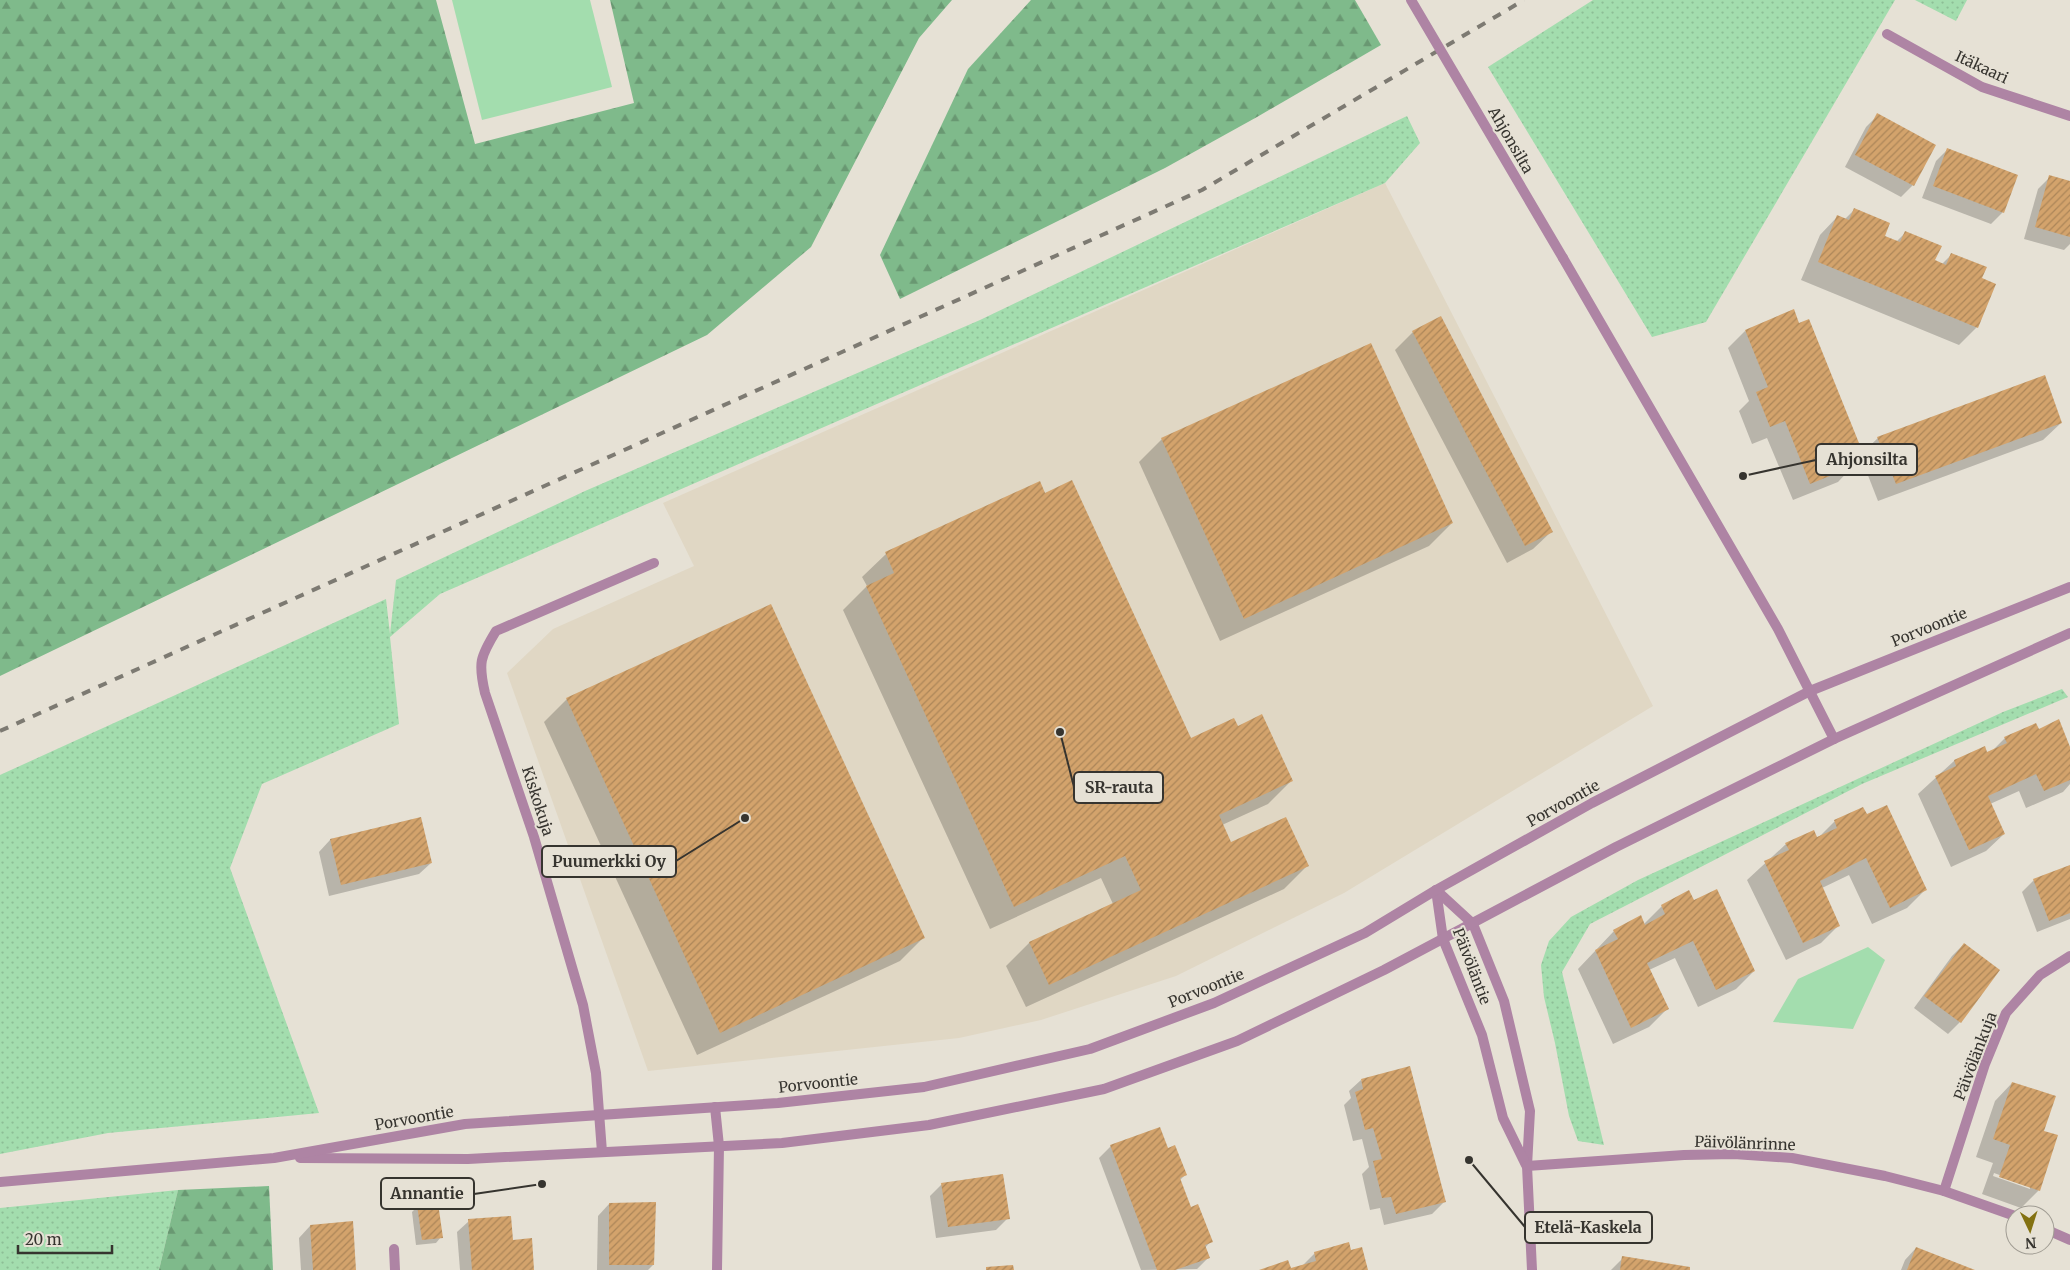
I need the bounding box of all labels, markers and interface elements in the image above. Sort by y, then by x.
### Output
street label: Itäkaari [1952,46,2012,88]
street label: Ahjonsilta [1484,102,1538,177]
callout: Ahjonsilta [1816,444,1917,475]
text: Ahjonsilta [1825,449,1908,469]
street label: Porvoontie [1888,603,1970,651]
street label: Kiskokuja [518,764,558,838]
callout: SR-rauta [1074,772,1163,803]
street label: Porvoontie [1524,775,1603,831]
text: SR-rauta [1085,777,1153,797]
callout: Puumerkki Oy [542,846,676,877]
text: Puumerkki Oy [552,851,667,871]
street label: Päivöläntie [1449,925,1495,1007]
street label: Porvoontie [1165,964,1247,1012]
street label: Päivölänkuja [1949,1009,2001,1103]
street label: Porvoontie [777,1069,859,1097]
street label: Porvoontie [373,1102,455,1134]
street label: Päivölänrinne [1694,1132,1796,1154]
callout: Annantie [381,1178,474,1209]
text: Annantie [389,1183,464,1203]
north arrow [2005,1205,2055,1255]
callout: Etelä-Kaskela [1525,1212,1652,1243]
text: Etelä-Kaskela [1534,1217,1642,1237]
scale bar [18,1222,111,1254]
text: 20 m [25,1230,62,1249]
text: N [2025,1234,2037,1252]

